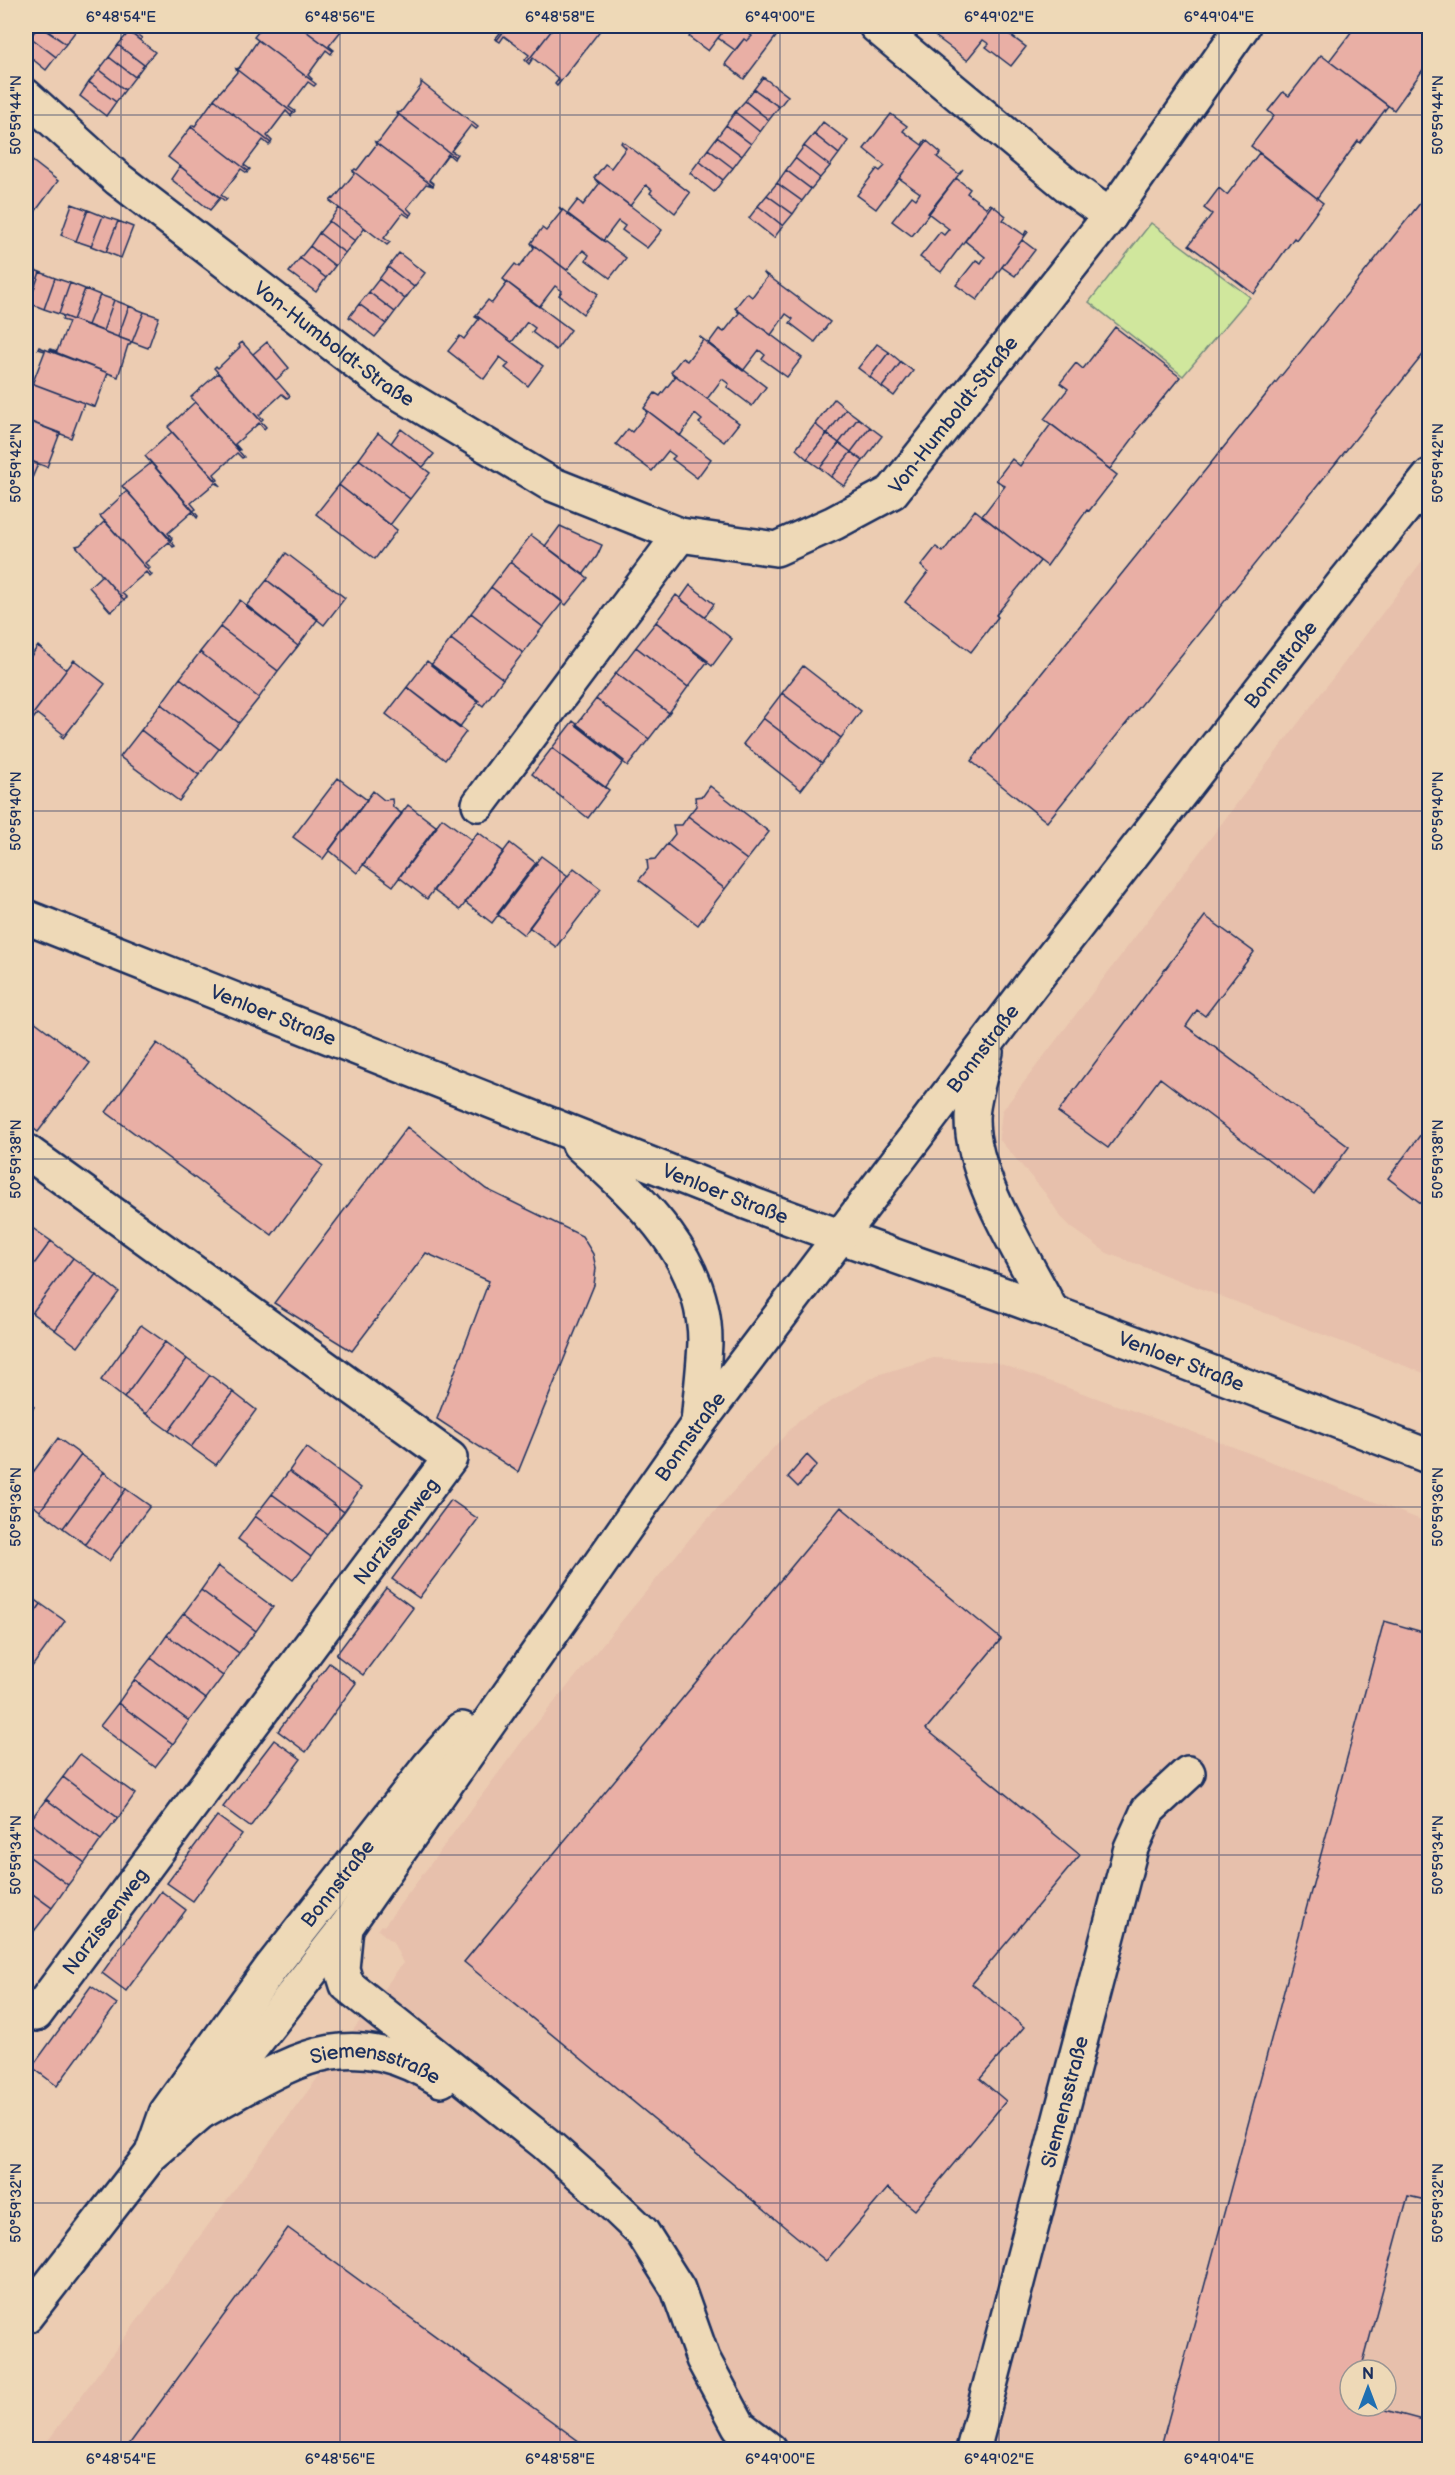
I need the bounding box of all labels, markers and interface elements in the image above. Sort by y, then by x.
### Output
text: 6°48'54"E [86,8,156,27]
text: 6°48'56"E [305,8,375,27]
text: 6°48'58"E [525,8,595,27]
text: 6°49'00"E [745,8,815,27]
text: 6°49'02"E [964,8,1034,27]
text: 6°49'04"E [1184,8,1254,27]
text: 50°59'44"N [7,75,26,155]
text: 50°59'44"N [1429,75,1448,155]
street label: Von-Humboldt-Straße [249,277,419,412]
street label: Von-Humboldt-Straße [884,331,1024,499]
text: 50°59'42"N [7,423,26,503]
text: 50°59'42"N [1429,423,1448,503]
street label: Bonnstraße [1240,616,1323,714]
text: 50°59'40"N [7,771,26,851]
text: 50°59'40"N [1429,771,1448,851]
street label: Venloer Straße [207,980,339,1052]
street label: Bonnstraße [942,1000,1025,1098]
text: 50°59'38"N [7,1119,26,1199]
text: 50°59'38"N [1429,1119,1448,1199]
street label: Venloer Straße [658,1159,791,1230]
street label: Venloer Straße [1115,1327,1248,1397]
street label: Bonnstraße [650,1387,731,1487]
text: 50°59'36"N [7,1467,26,1547]
text: 50°59'36"N [1429,1467,1448,1547]
street label: Narzissenweg [349,1473,445,1590]
text: 50°59'34"N [7,1815,26,1895]
text: 50°59'34"N [1429,1815,1448,1895]
street label: Bonnstraße [296,1835,380,1932]
street label: Narzissenweg [58,1863,154,1980]
street label: Siemensstraße [1037,2033,1094,2171]
street label: Siemensstraße [307,2039,445,2090]
text: 50°59'32"N [7,2163,26,2243]
text: 50°59'32"N [1429,2163,1448,2243]
north arrow [1338,2358,1398,2418]
text: N [1362,2365,1374,2384]
text: 6°48'54"E [86,2450,156,2469]
text: 6°48'56"E [305,2450,375,2469]
text: 6°48'58"E [525,2450,595,2469]
text: 6°49'00"E [745,2450,815,2469]
text: 6°49'02"E [964,2450,1034,2469]
text: 6°49'04"E [1184,2450,1254,2469]

